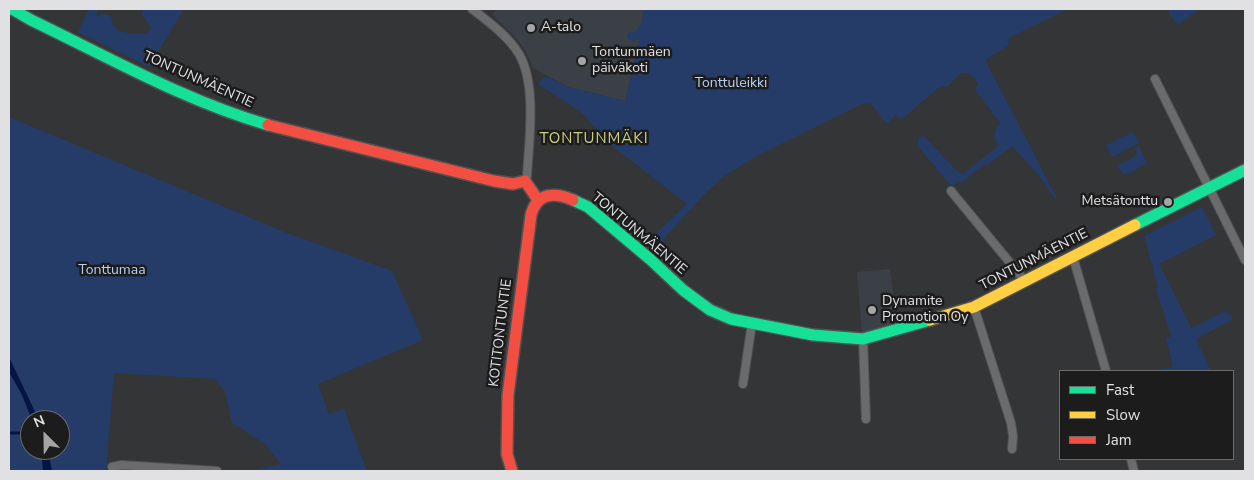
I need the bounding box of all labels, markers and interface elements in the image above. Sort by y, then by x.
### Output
place label: A-talo [541,20,581,36]
marker: A-talo [525,22,537,34]
place label: Tontunmäen päiväkoti [592,45,671,78]
street label: TONTUNMÄENTIE [140,48,256,112]
marker: Tontunmäen päiväkoti [576,55,588,67]
park label: Tonttuleikki [695,76,767,92]
district label: TONTUNMÄKI [538,130,650,148]
street label: TONTUNMÄENTIE [588,189,690,279]
place label: Metsätonttu [1081,194,1158,210]
marker: Metsätonttu [1162,196,1174,208]
street label: TONTUNMÄENTIE [977,226,1091,294]
park label: Tonttumaa [78,263,146,279]
street label: KOTITONTUNTIE [486,278,516,388]
place label: Dynamite Promotion Oy [882,294,969,326]
marker: Dynamite Promotion Oy [866,304,878,316]
legend [1059,370,1234,460]
text: Fast [1106,380,1134,400]
text: Slow [1106,405,1140,425]
north arrow [20,410,70,460]
text: N [31,411,48,432]
text: Jam [1106,430,1132,450]

